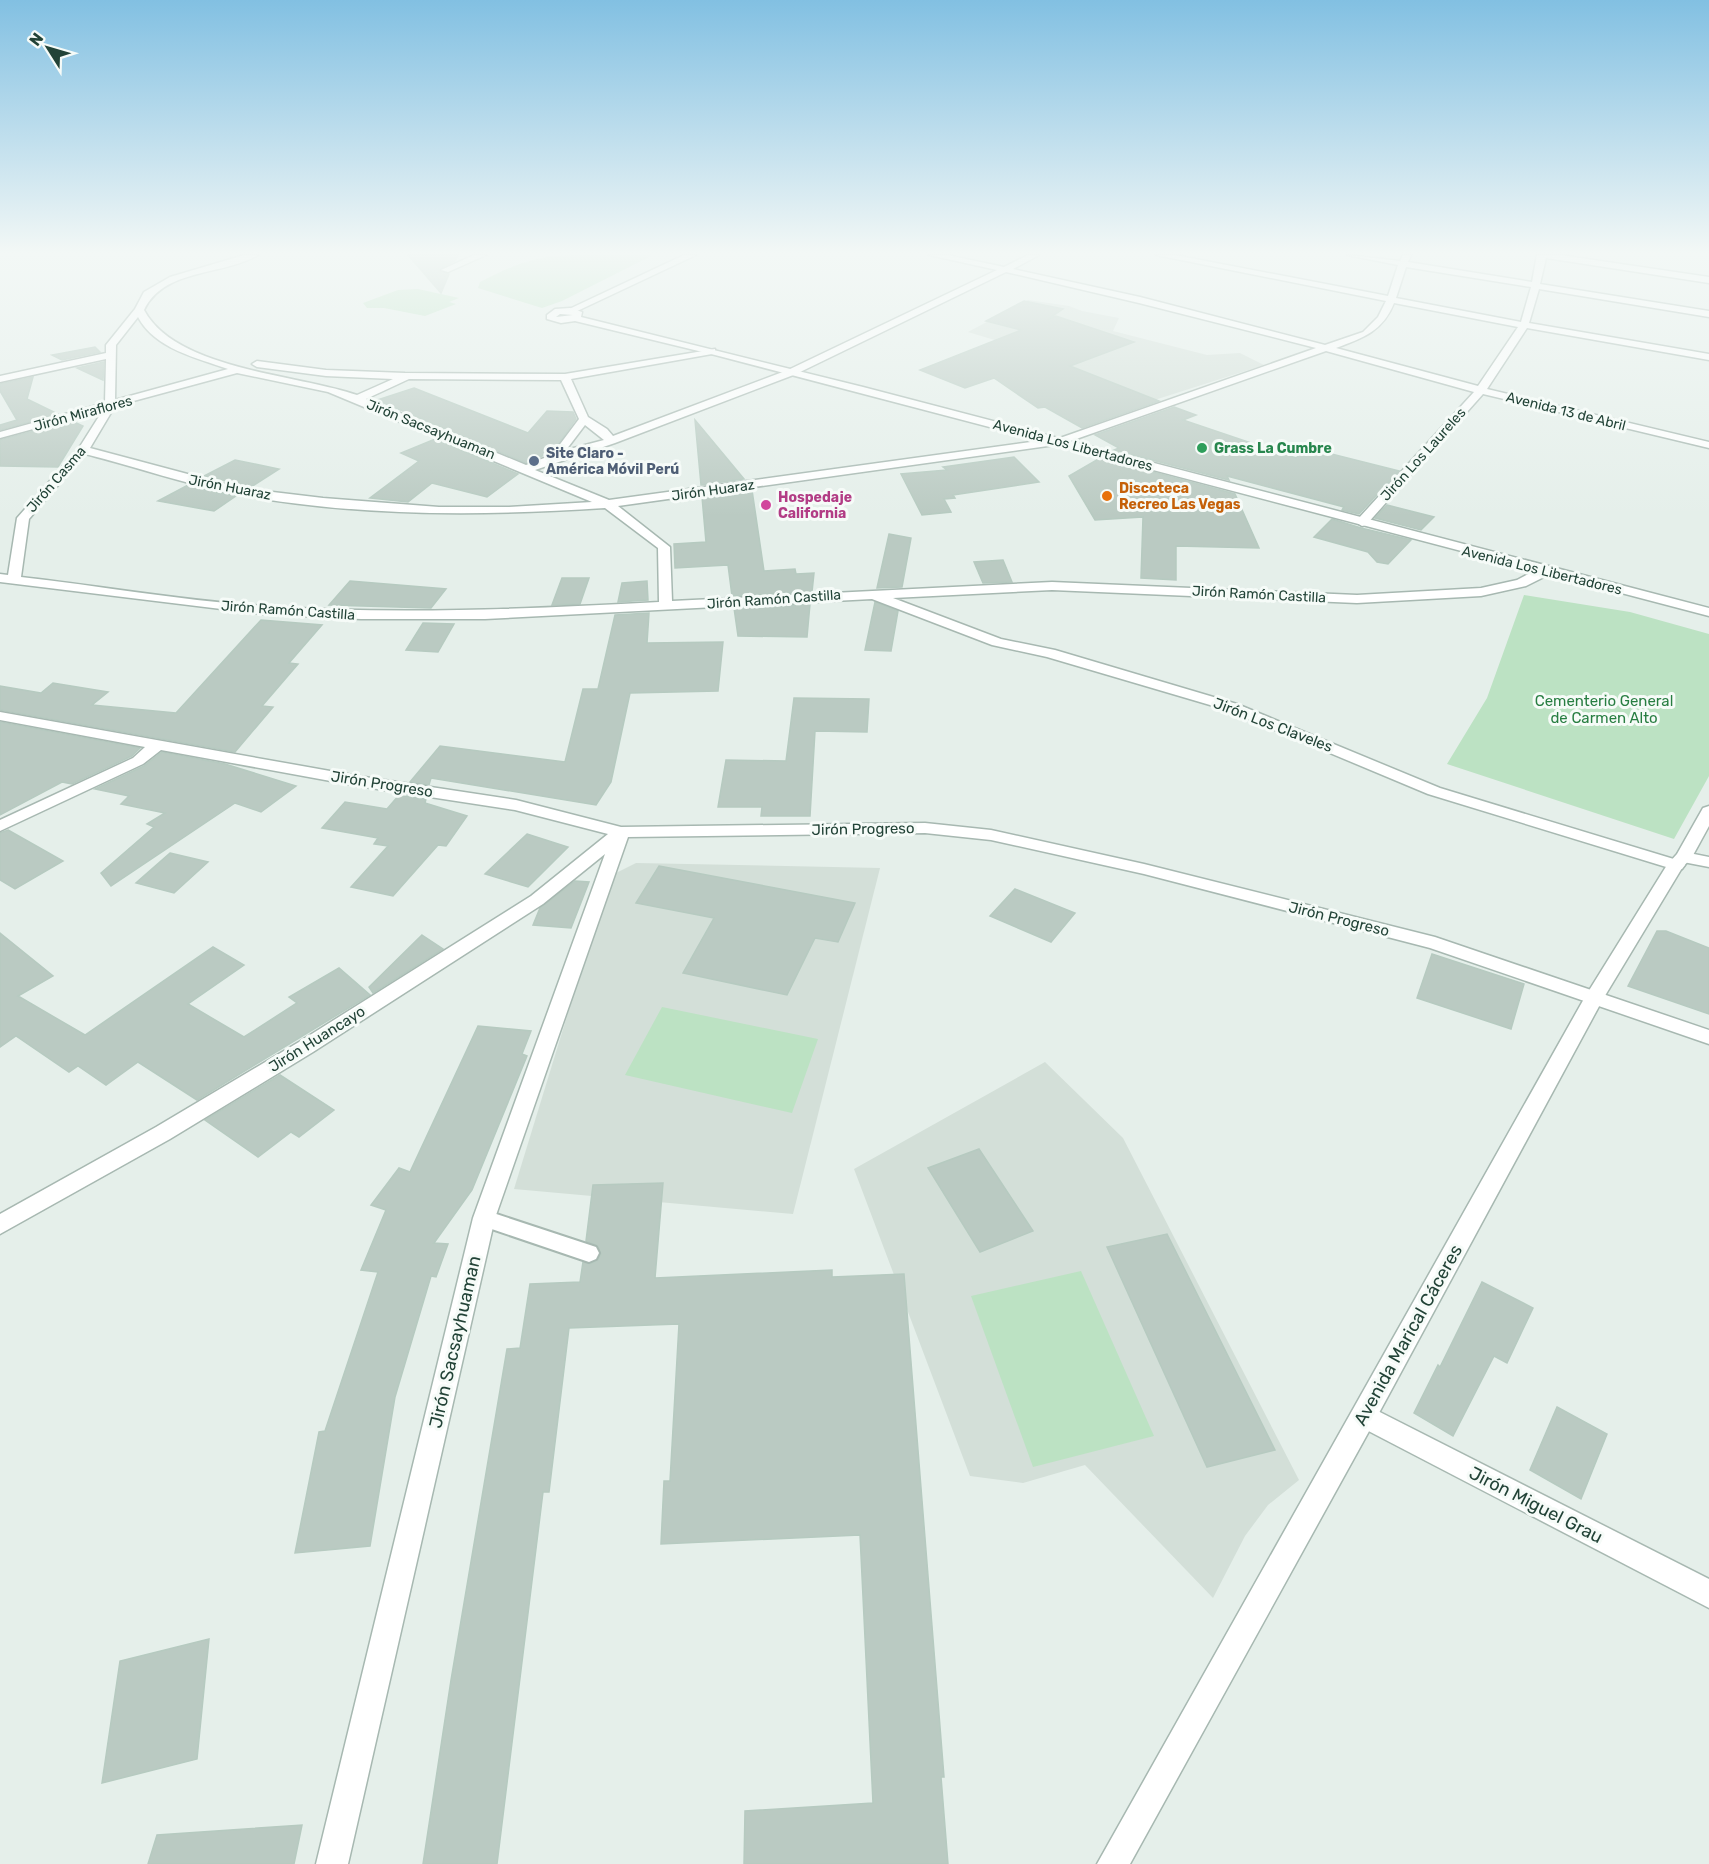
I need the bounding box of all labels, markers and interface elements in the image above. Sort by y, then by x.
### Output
north arrow [18,18,78,78]
text: N [25,29,47,50]
street label: Avenida 13 de Abril [1504,388,1627,435]
street label: Jirón Miraflores [32,392,134,435]
street label: Jirón Sacsayhuaman [364,396,498,463]
street label: Jirón Los Laureles [1377,404,1470,504]
street label: Avenida Los Libertadores [991,416,1155,475]
place label: Grass La Cumbre [1214,440,1332,457]
marker: Grass La Cumbre [1195,441,1209,455]
street label: Jirón Casma [23,443,90,516]
place label: Site Claro - América Móvil Perú [546,445,679,478]
marker: Site Claro - América Móvil Perú [527,454,541,468]
street label: Jirón Huaraz [187,471,273,504]
street label: Jirón Huaraz [670,476,756,505]
place label: Discoteca Recreo Las Vegas [1119,480,1241,513]
place label: Hospedaje California [778,489,852,522]
marker: Discoteca Recreo Las Vegas [1100,489,1114,503]
marker: Hospedaje California [759,498,773,512]
street label: Avenida Los Libertadores [1460,542,1624,599]
street label: Jirón Ramón Castilla [1191,582,1326,607]
street label: Jirón Ramón Castilla [706,586,842,613]
street label: Jirón Ramón Castilla [220,597,356,624]
park label: Cementerio General de Carmen Alto [1535,692,1673,727]
street label: Jirón Los Claveles [1211,694,1335,756]
street label: Jirón Progreso [330,767,434,801]
street label: Jirón Progreso [811,819,915,839]
street label: Jirón Progreso [1287,898,1391,940]
street label: Jirón Huancayo [266,1002,368,1076]
street label: Avenida Marical Cáceres [1349,1241,1467,1429]
street label: Jirón Sacsayhuaman [424,1253,486,1431]
street label: Jirón Miguel Grau [1466,1462,1606,1548]

